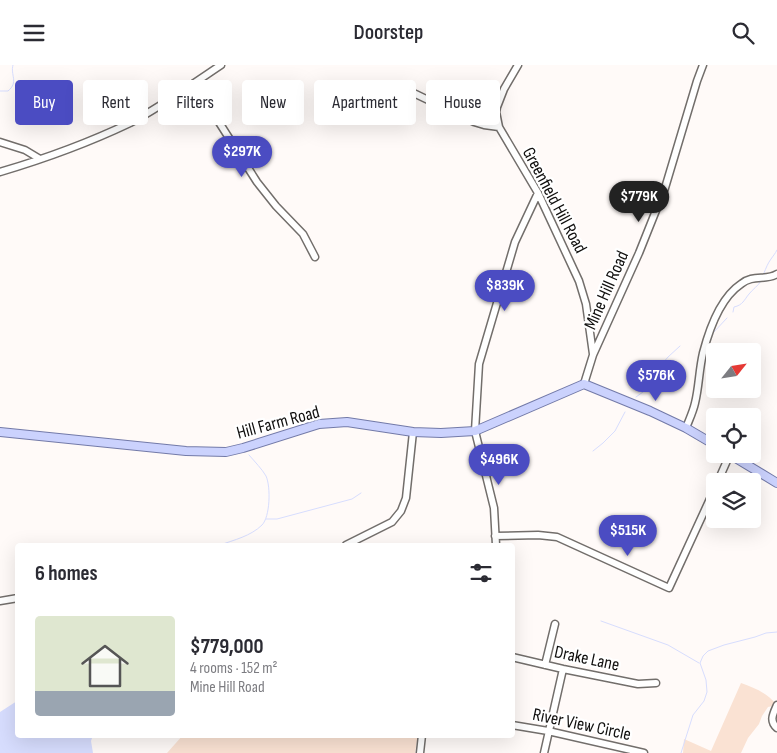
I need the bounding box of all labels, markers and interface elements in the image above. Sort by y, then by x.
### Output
icon: menu [20,19,48,47]
text: Doorstep [354,19,423,46]
icon: search [729,19,757,47]
chip: Buy [15,80,73,125]
chip: Rent [83,80,148,125]
chip: Filters [158,80,232,125]
chip: New [242,80,304,125]
chip: Apartment [314,80,416,125]
chip: House [426,80,500,125]
pin: $297K [207,135,277,178]
text: $297K [223,142,261,161]
street label: Greenfield Hill Road [518,144,591,257]
pin: $779K [604,181,674,223]
text: $779K [620,187,658,206]
street label: Mine Hill Road [580,248,633,333]
pin: $839K [470,269,540,312]
text: $839K [486,276,524,295]
north arrow [706,343,761,397]
map controls [706,343,761,528]
pin: $576K [621,359,691,402]
text: $576K [637,366,675,385]
street label: Hill Farm Road [234,401,322,444]
button: locate [706,408,761,463]
pin: $496K [464,443,534,486]
text: $496K [480,450,518,469]
button: layers [706,473,761,528]
pin: $515K [593,515,663,557]
text: $515K [610,521,646,540]
icon: filters [467,559,495,587]
text: 6 homes [35,561,98,586]
text: $779,000 [190,634,263,659]
icon: home [75,636,135,696]
street label: Drake Lane [552,641,621,676]
text: 4 rooms · 152 m² [190,659,278,678]
text: Mine Hill Road [190,678,265,697]
street label: River View Circle [531,704,633,745]

